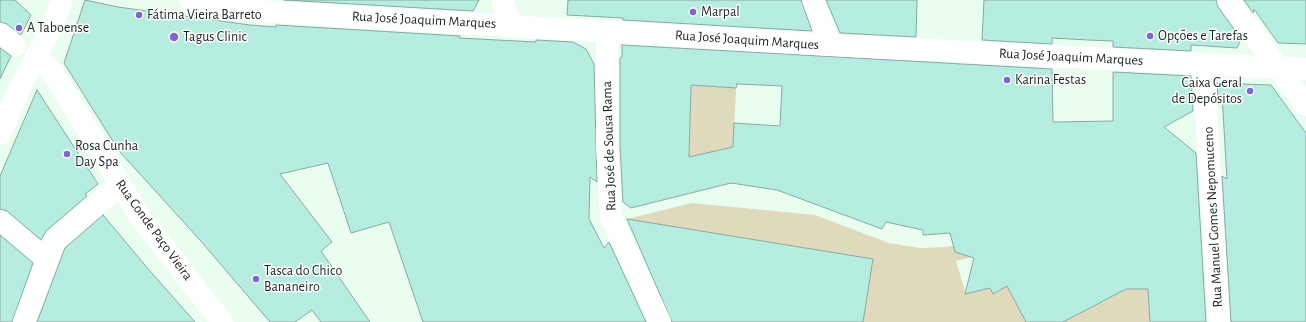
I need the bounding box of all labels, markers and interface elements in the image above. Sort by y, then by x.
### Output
place label: Marpal [701,4,740,20]
place label: Fátima Vieira Barreto [147,7,262,23]
marker: Marpal [688,7,698,17]
street label: Rua José Joaquim Marques [351,8,497,32]
marker: Fátima Vieira Barreto [134,10,144,20]
place label: A Taboense [27,20,89,36]
marker: A Taboense [14,23,24,33]
street label: Rua José Joaquim Marques [674,27,820,53]
place label: Opções e Tarefas [1158,28,1248,44]
place label: Tagus Clinic [183,29,247,45]
marker: Tagus Clinic [168,31,180,43]
marker: Opções e Tarefas [1145,31,1155,41]
street label: Rua José Joaquim Marques [998,45,1144,69]
place label: Karina Festas [1015,72,1086,88]
marker: Karina Festas [1002,75,1012,85]
place label: Caixa Geral de Depósitos [1172,75,1242,108]
street label: Rua José de Sousa Rama [598,81,620,211]
marker: Caixa Geral de Depósitos [1245,86,1255,96]
street label: Rua Manuel Gomes Nepomuceno [1200,126,1226,308]
place label: Rosa Cunha Day Spa [75,138,138,170]
marker: Rosa Cunha Day Spa [62,149,72,159]
street label: Rua Conde Paço Vieira [112,176,196,284]
place label: Tasca do Chico Bananeiro [264,263,342,296]
marker: Tasca do Chico Bananeiro [251,274,261,284]

